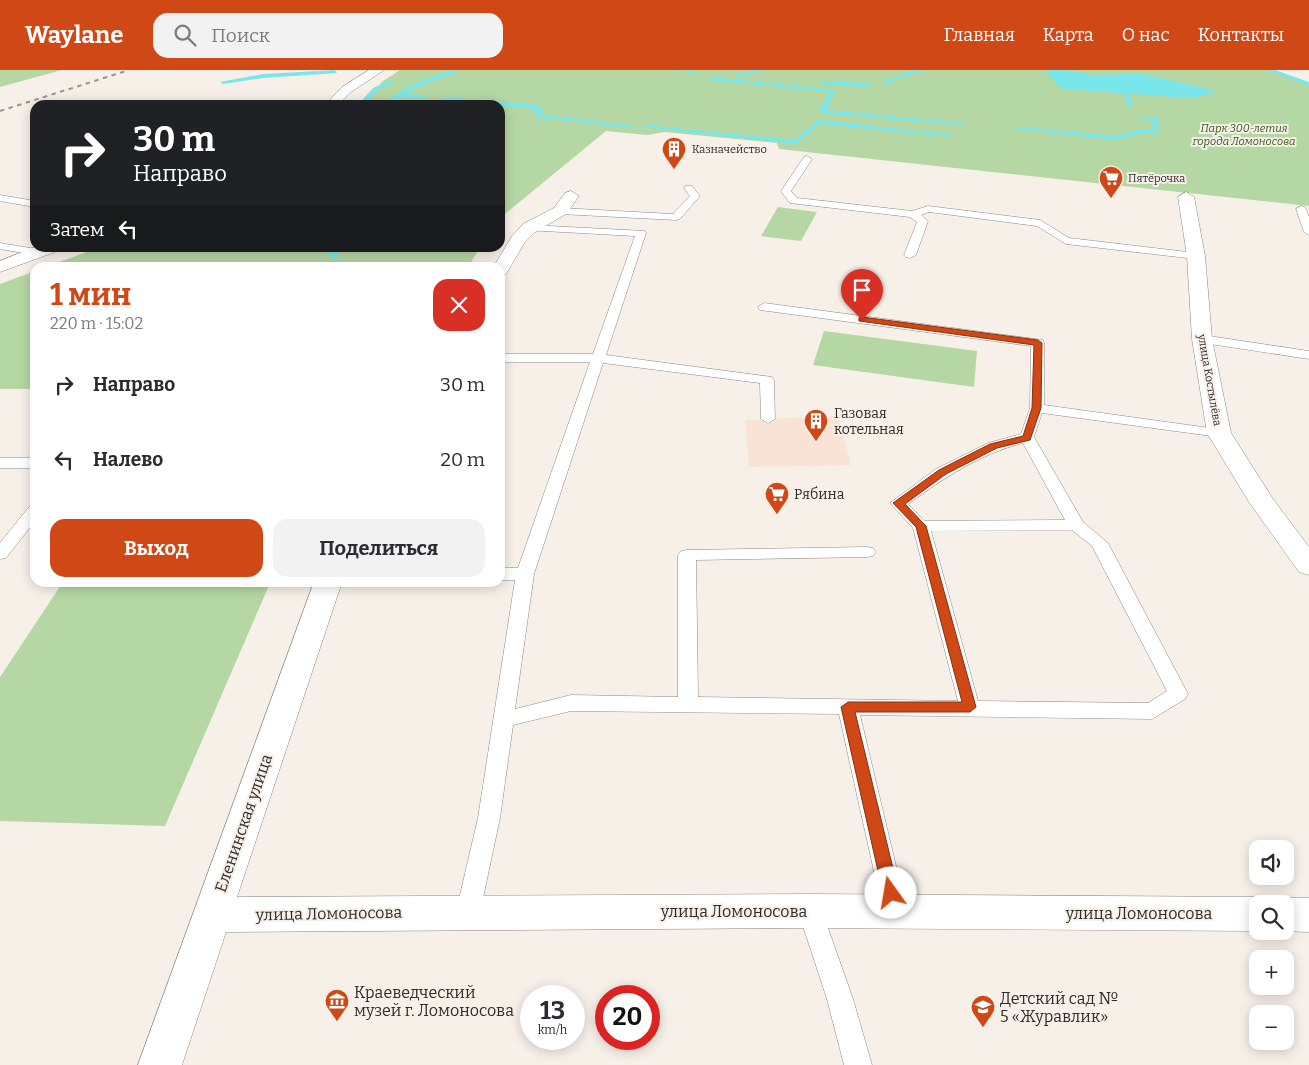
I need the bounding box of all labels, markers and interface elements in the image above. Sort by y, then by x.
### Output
search box [153,13,503,58]
text: Waylane [25,21,123,49]
icon: search [171,21,199,49]
text: Поиск [211,24,270,47]
text: Главная [944,24,1015,46]
text: Карта [1043,24,1094,46]
text: О нас [1122,24,1170,46]
text: Контакты [1198,24,1284,46]
text: 30 m [133,118,215,160]
icon: right [50,120,115,185]
park label: Парк 300-летия города Ломоносова [1191,122,1296,148]
building icon: Казначейство [661,136,687,170]
place label: Казначейство [692,143,767,156]
text: Направо [133,160,227,187]
supermarket icon: Пятёрочка [1098,165,1124,199]
place label: Пятёрочка [1128,172,1185,185]
icon: left [114,215,142,243]
text: Затем [50,218,104,241]
pin [841,269,883,320]
icon: arrive [848,276,876,304]
text: 1 мин [50,277,131,313]
button: close [433,279,485,331]
text: 220 m · 15:02 [50,314,143,333]
street label: улица Костылёва [1195,332,1224,427]
icon: right [50,371,78,399]
text: Направо [93,373,175,396]
text: 30 m [440,373,485,396]
place label: Газовая котельная [834,405,904,438]
building icon: Газовая котельная [803,408,829,442]
icon: left [50,446,78,474]
text: Налево [93,448,163,471]
text: 20 m [441,448,485,471]
supermarket icon: Рябина [764,481,790,515]
place label: Рябина [794,486,845,503]
button: Выход [50,519,263,577]
button: Поделиться [273,519,485,577]
street label: Еленинская улица [211,751,276,895]
map controls [1249,840,1294,1050]
button: sound [1249,840,1294,885]
position arrow [864,866,916,918]
button: search [1249,895,1294,940]
street label: улица Ломоносова [660,902,807,921]
street label: улица Ломоносова [255,903,403,924]
street label: улица Ломоносова [1065,904,1212,923]
button: + [1249,950,1294,995]
place label: Краеведческий музей г. Ломоносова [354,983,514,1020]
speed limit sign: 20 [595,985,660,1050]
museum icon: Краеведческий музей г. Ломоносова [324,988,350,1022]
place label: Детский сад № 5 «Журавлик» [1000,989,1119,1026]
school or university icon: Детский сад № 5 «Журавлик» [970,994,996,1028]
text: 13 [540,996,565,1026]
button: − [1249,1005,1294,1050]
text: km/h [538,1023,567,1037]

